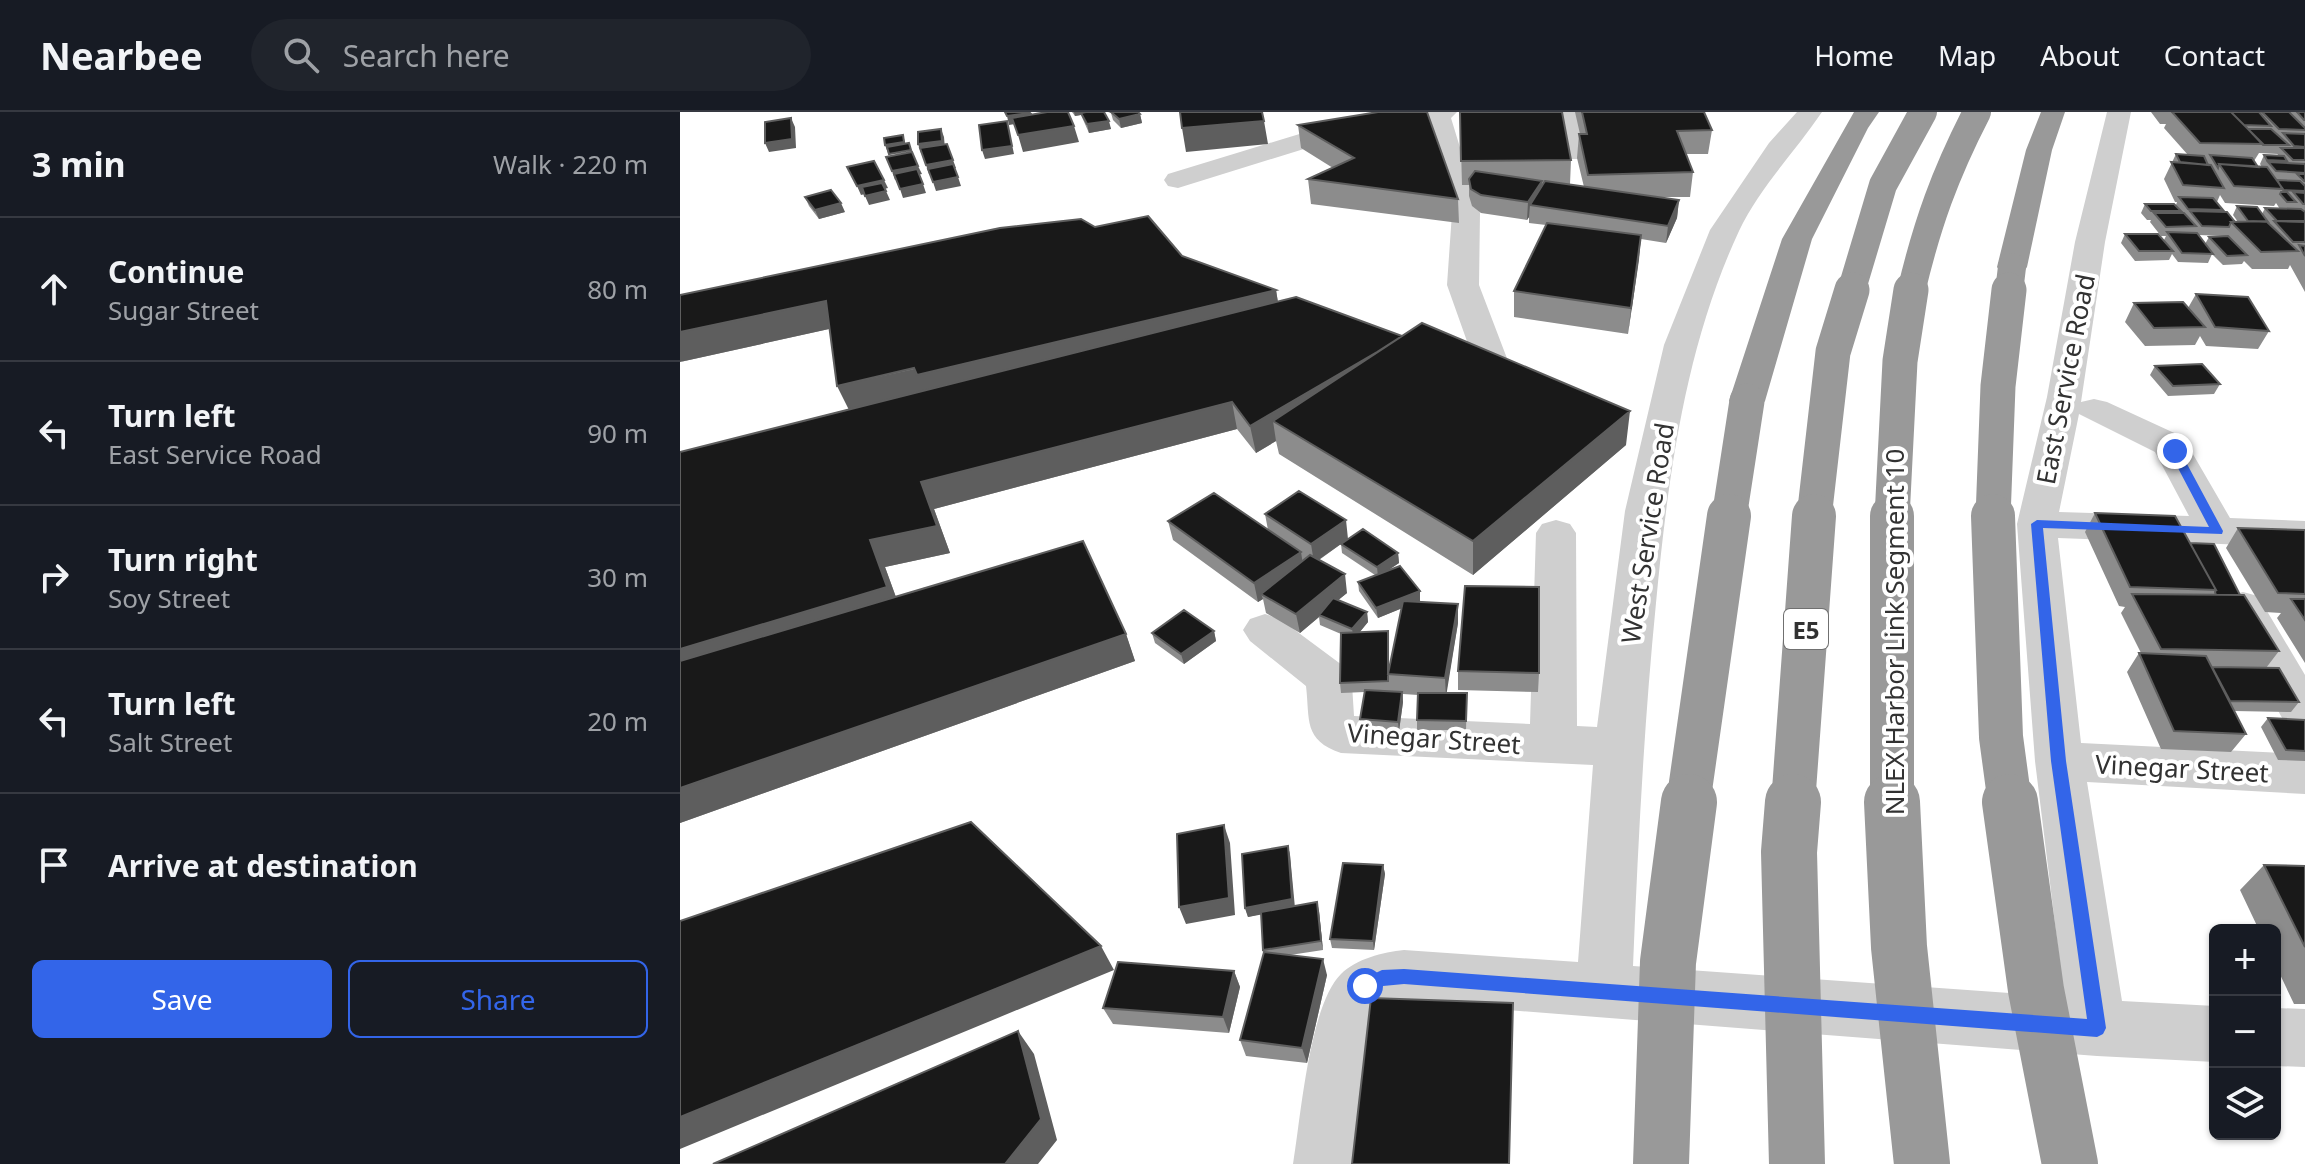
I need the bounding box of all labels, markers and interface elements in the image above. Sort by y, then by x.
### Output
search box [251,19,811,91]
text: Nearbee [40,29,203,81]
icon: search [279,33,323,77]
text: Search here [343,35,510,76]
text: Home [1814,36,1894,74]
text: Map [1938,36,1996,74]
text: About [2040,36,2120,74]
text: Contact [2164,36,2265,74]
text: 3 min [32,141,126,187]
text: Walk · 220 m [493,146,648,182]
text: Continue [108,251,244,292]
icon: ahead [32,267,76,311]
text: 80 m [587,271,648,307]
street label: East Service Road [2027,271,2103,487]
text: Sugar Street [108,292,259,328]
text: Turn left [108,395,236,436]
icon: left [32,411,76,455]
text: 90 m [587,415,648,451]
street label: West Service Road [1612,420,1682,646]
route end [2157,433,2193,469]
text: East Service Road [108,436,322,472]
street label: NLEX Harbor Link Segment 10 [1876,449,1912,815]
text: Turn right [108,539,258,580]
icon: right [32,555,76,599]
text: 30 m [587,559,648,595]
text: Soy Street [108,580,230,616]
road number: E5 [1784,609,1828,649]
text: Turn left [108,683,236,724]
icon: left [32,699,76,743]
text: 20 m [587,703,648,739]
street label: Vinegar Street [1346,714,1522,762]
text: Salt Street [108,724,232,760]
street label: Vinegar Street [2094,745,2270,791]
icon: arrive [32,843,76,887]
text: Arrive at destination [108,845,418,886]
map controls [2209,924,2281,1140]
button: + [2209,924,2281,996]
button: Save [32,960,332,1038]
button: Share [348,960,648,1038]
route start [1347,968,1383,1004]
button: − [2209,996,2281,1068]
button: layers [2209,1068,2281,1140]

